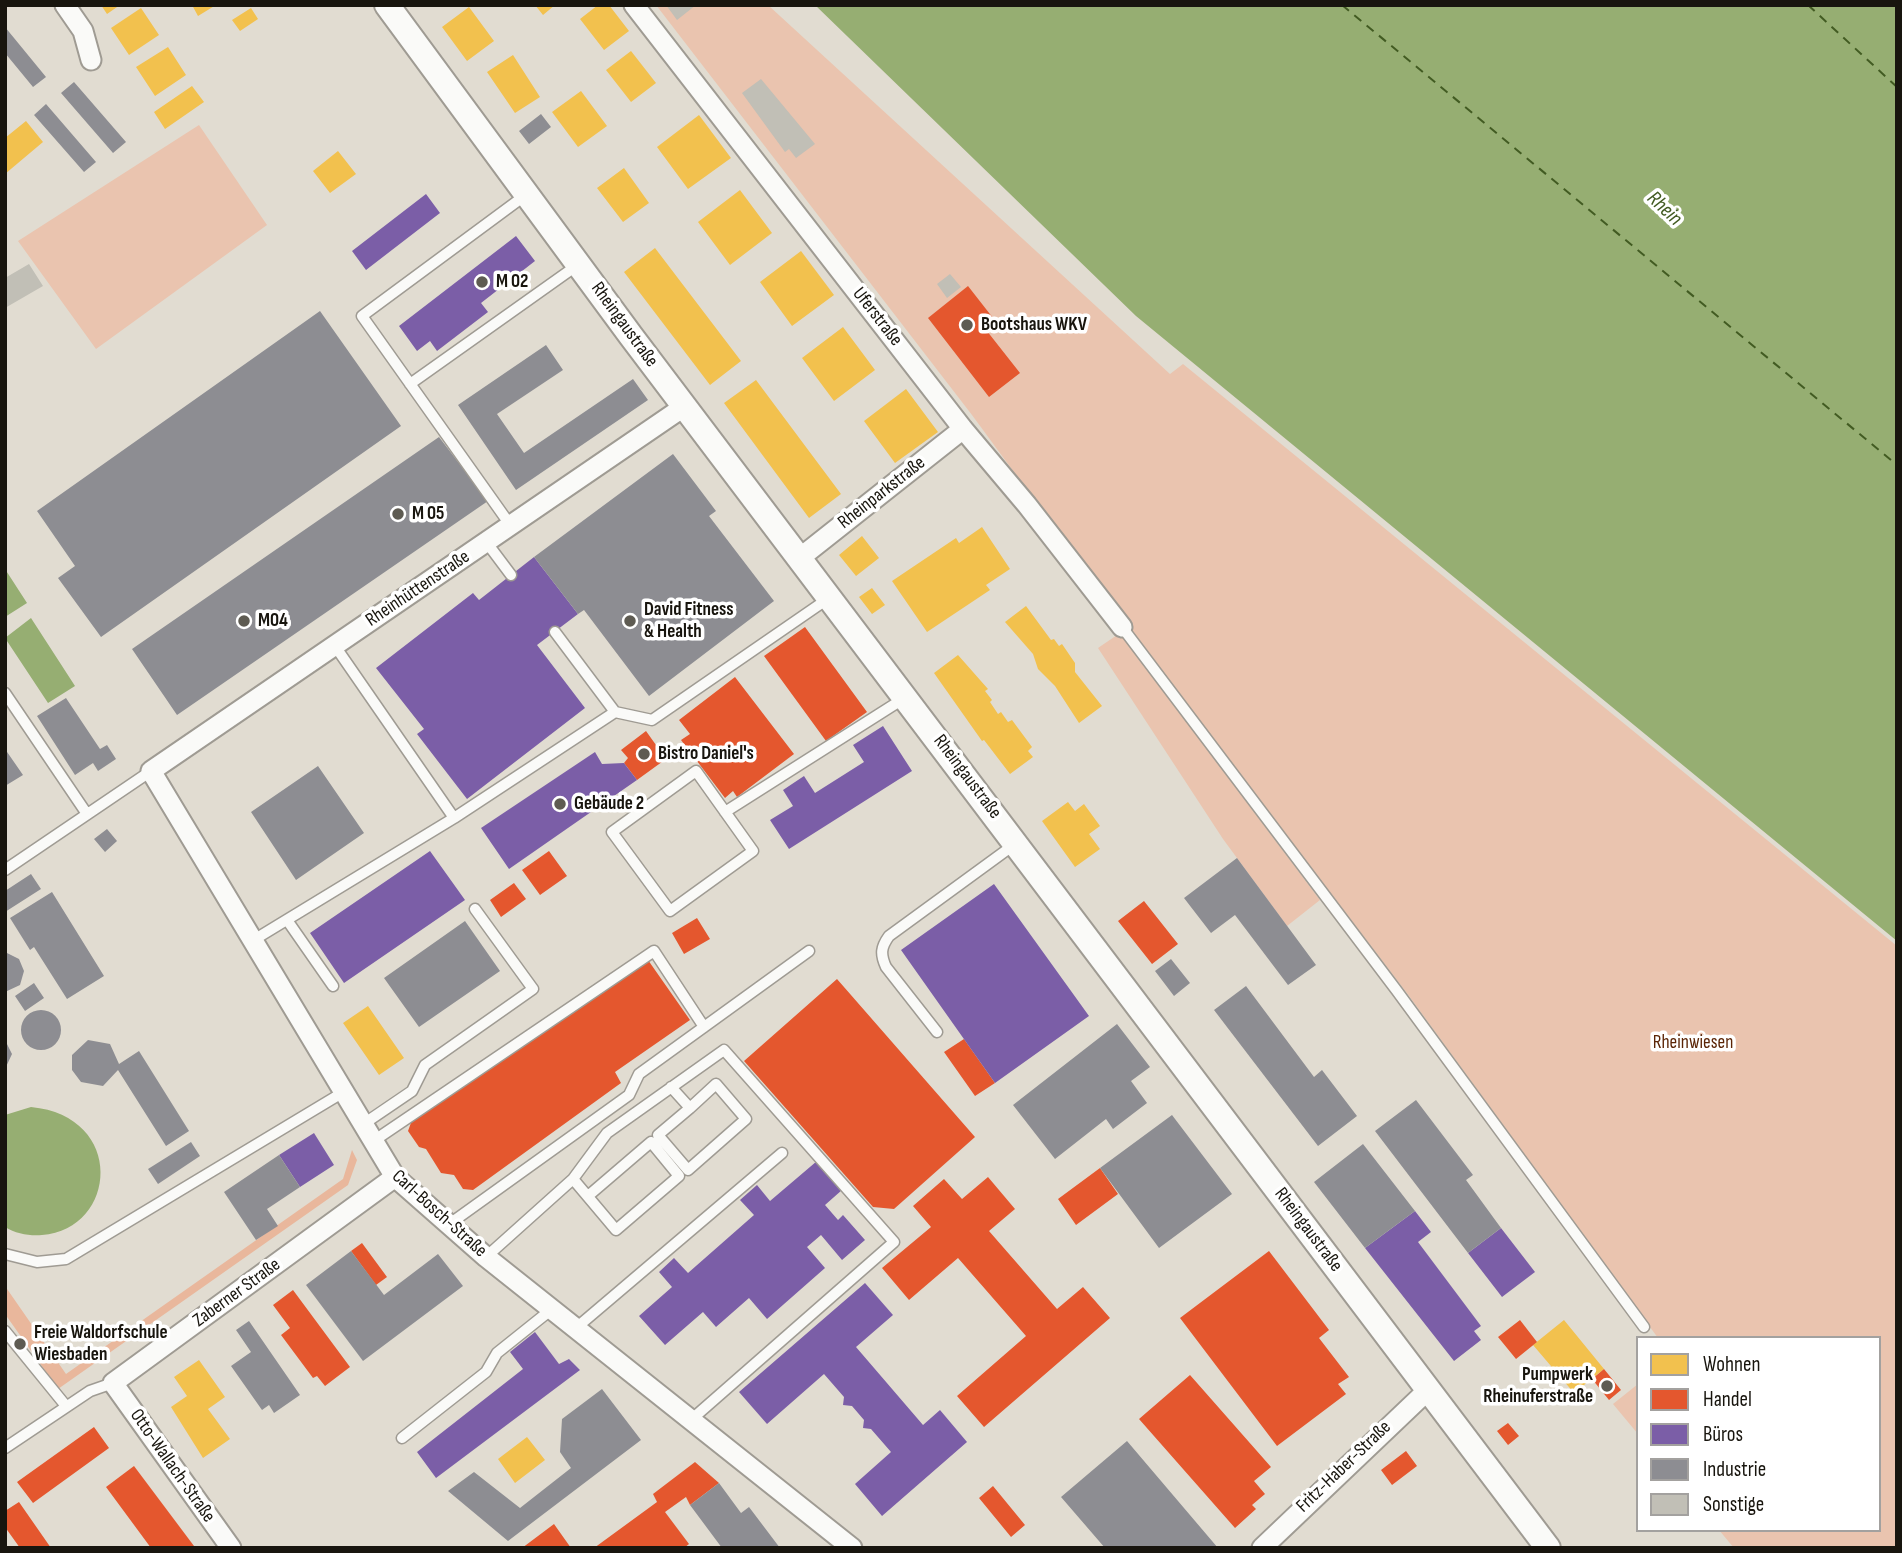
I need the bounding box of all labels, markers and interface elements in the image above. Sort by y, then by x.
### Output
water label: Rhein [1641,186,1687,232]
place label: M 02 [496,271,528,293]
marker: M 02 [474,274,490,290]
street label: Rheingaustraße [586,278,662,372]
street label: Uferstraße [847,283,907,351]
place label: Bootshaus WKV [981,314,1087,336]
marker: Bootshaus WKV [959,317,975,333]
street label: Rheinparkstraße [834,452,930,534]
place label: M 05 [412,503,444,525]
marker: M 05 [390,506,406,522]
street label: Rheinhüttenstraße [362,546,474,632]
place label: David Fitness & Health [644,599,734,643]
place label: M04 [258,610,288,632]
marker: M04 [236,613,252,629]
marker: David Fitness & Health [622,613,638,629]
street label: Rheingaustraße [928,730,1006,824]
place label: Bistro Daniel's [658,743,754,765]
marker: Bistro Daniel's [636,746,652,762]
place label: Gebäude 2 [574,793,644,815]
marker: Gebäude 2 [552,796,568,812]
park label: Rheinwiesen [1653,1032,1733,1054]
street label: Carl-Bosch-Straße [387,1165,491,1263]
street label: Rheingaustraße [1269,1183,1347,1277]
street label: Zaberner Straße [189,1254,285,1332]
place label: Freie Waldorfschule Wiesbaden [34,1322,167,1366]
marker: Freie Waldorfschule Wiesbaden [12,1336,28,1352]
legend [1636,1336,1881,1532]
text: Wohnen [1703,1352,1760,1377]
place label: Pumpwerk Rheinuferstraße [1483,1364,1593,1408]
marker: Pumpwerk Rheinuferstraße [1599,1378,1615,1394]
text: Handel [1703,1387,1752,1412]
street label: Otto-Wallach-Straße [124,1405,220,1527]
street label: Fritz-Haber-Straße [1292,1416,1396,1518]
text: Büros [1703,1422,1743,1447]
text: Industrie [1703,1457,1766,1482]
text: Sonstige [1703,1492,1764,1517]

